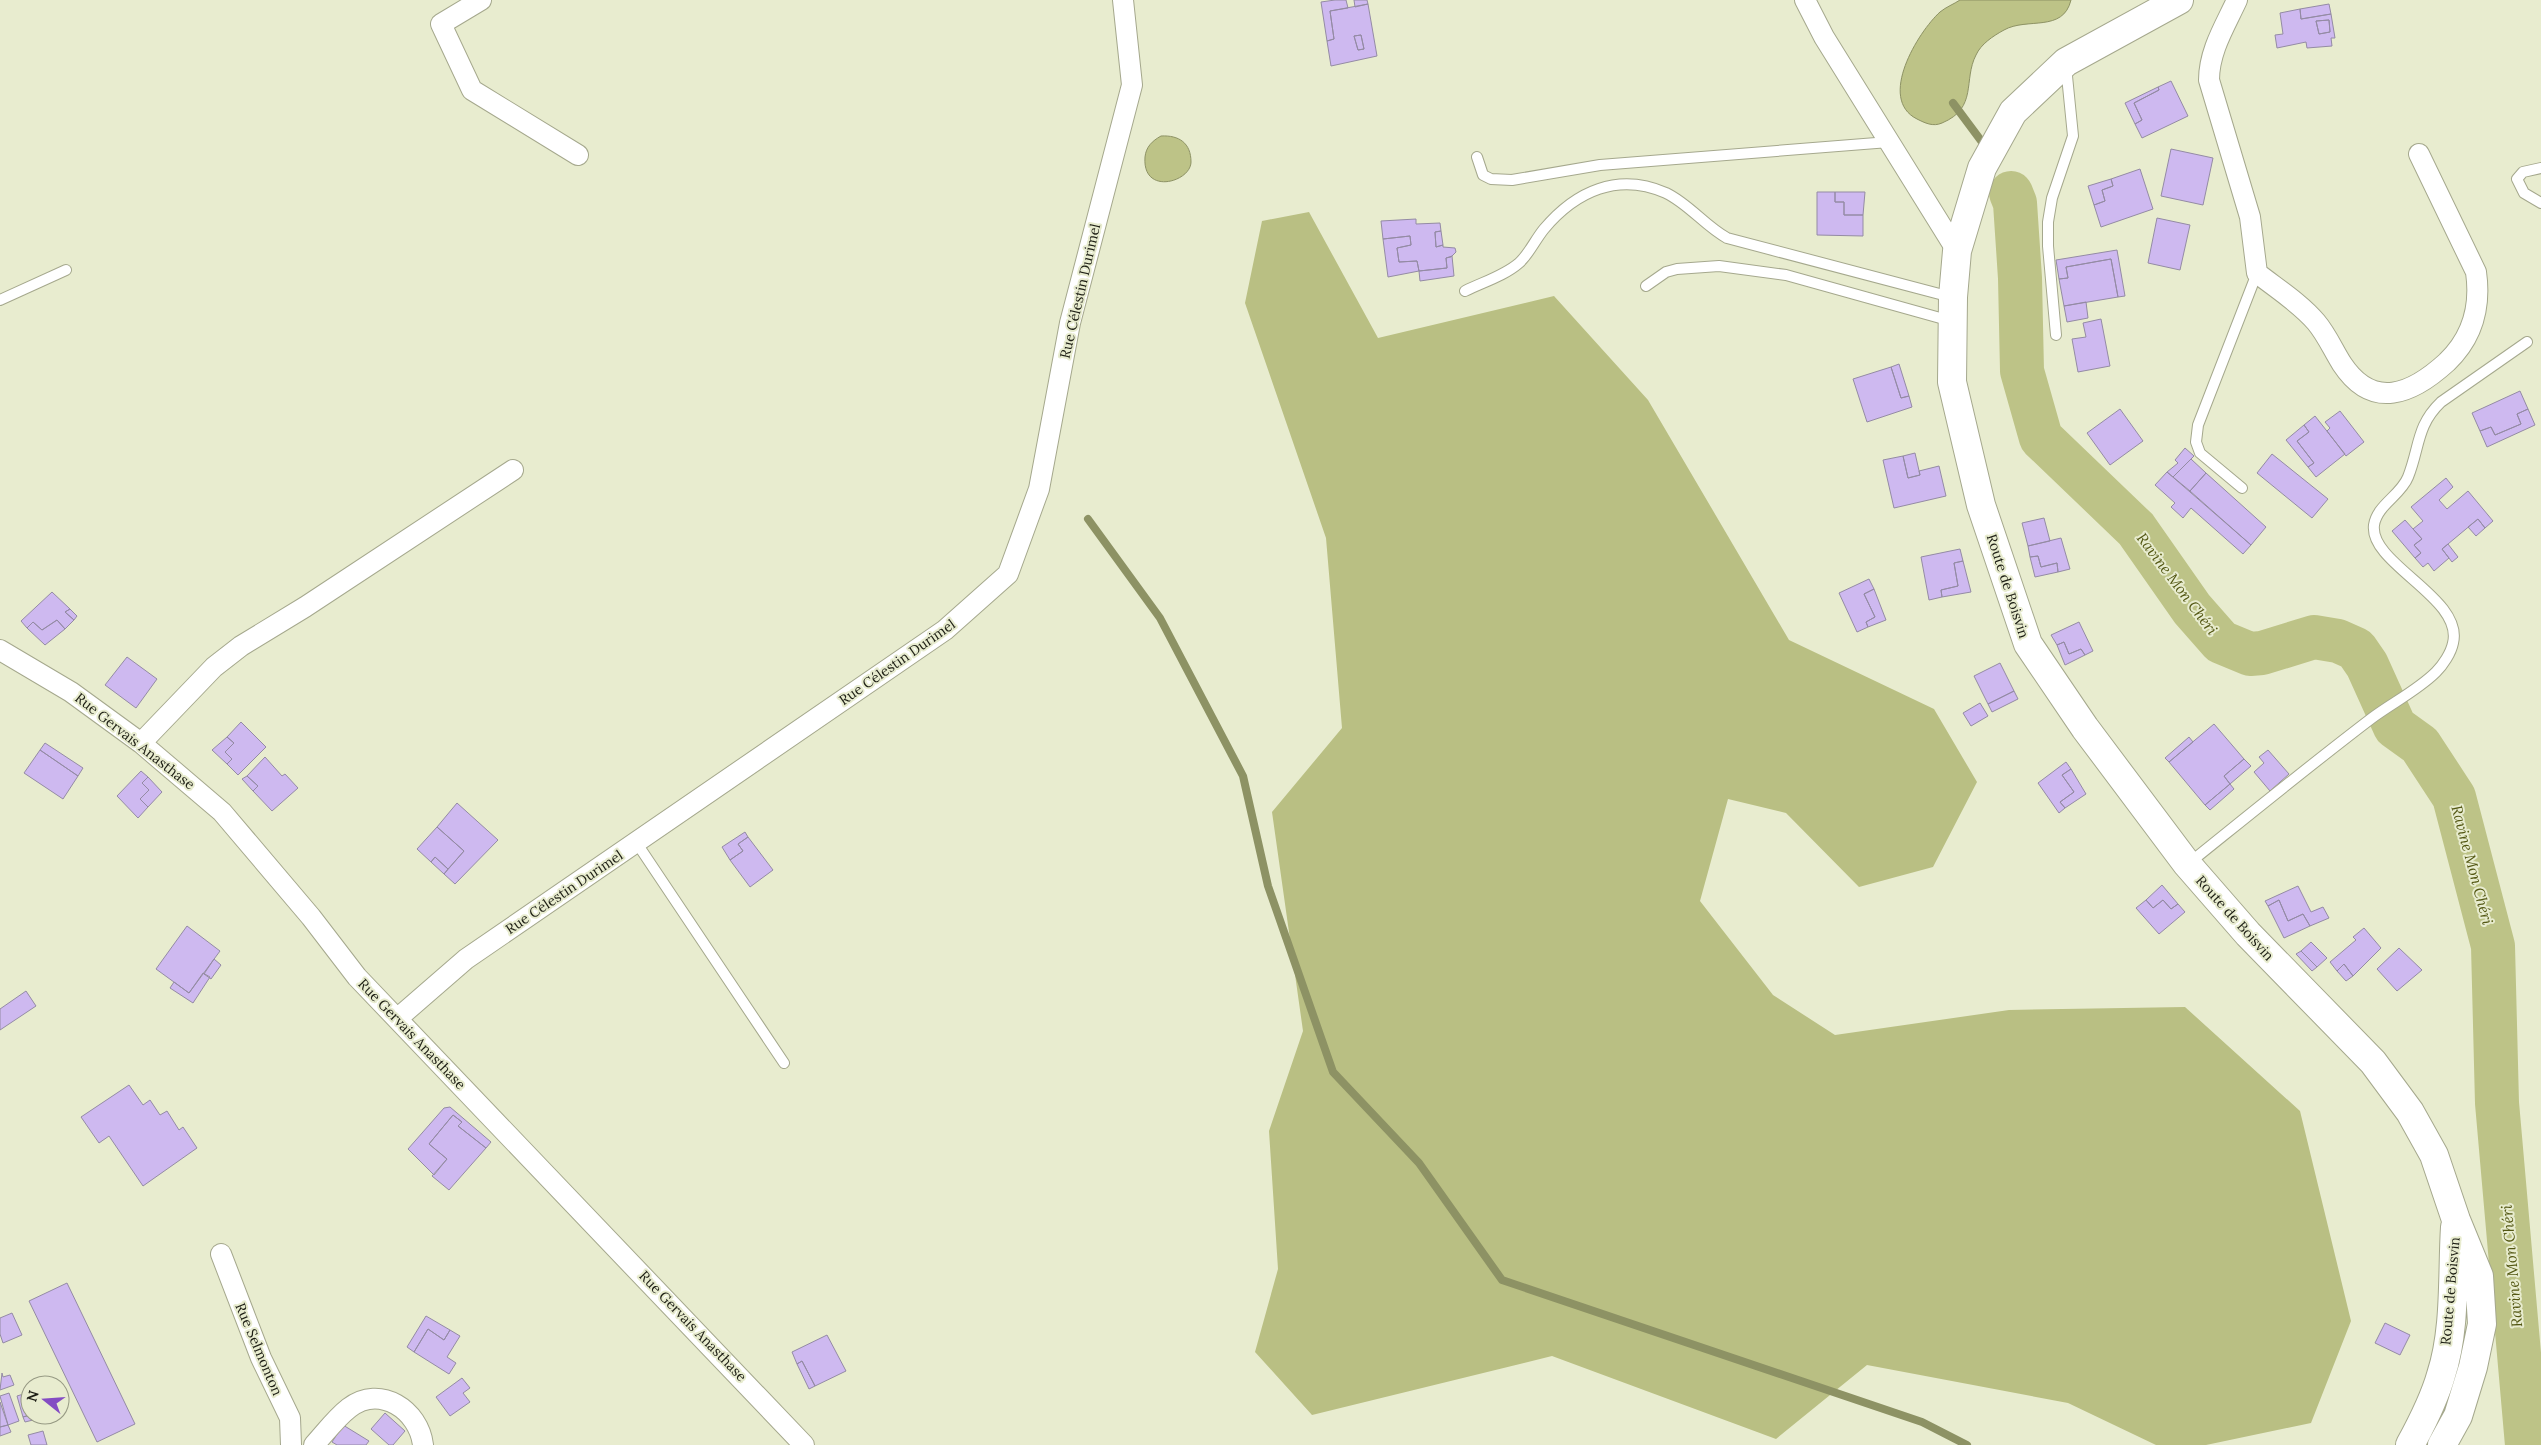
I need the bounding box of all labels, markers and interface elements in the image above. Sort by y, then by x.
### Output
street label: Rue Célestin Durimel [1056,222,1104,360]
water label: Ravine Mon Chéri [2133,529,2222,639]
street label: Route de Boisvin [1983,532,2033,641]
street label: Rue Célestin Durimel [835,615,959,709]
street label: Rue Gervais Anasthase [71,689,199,794]
water label: Ravine Mon Chéri [2447,803,2498,927]
street label: Rue Célestin Durimel [502,846,626,938]
street label: Route de Boisvin [2192,872,2278,965]
street label: Rue Gervais Anasthase [354,975,470,1093]
water label: Ravine Mon Chéri [2497,1204,2526,1328]
street label: Route de Boisvin [2436,1236,2464,1346]
street label: Rue Gervais Anasthase [635,1267,751,1385]
street label: Rue Selmonton [231,1300,287,1399]
north arrow [20,1375,70,1425]
text: N [22,1388,43,1404]

